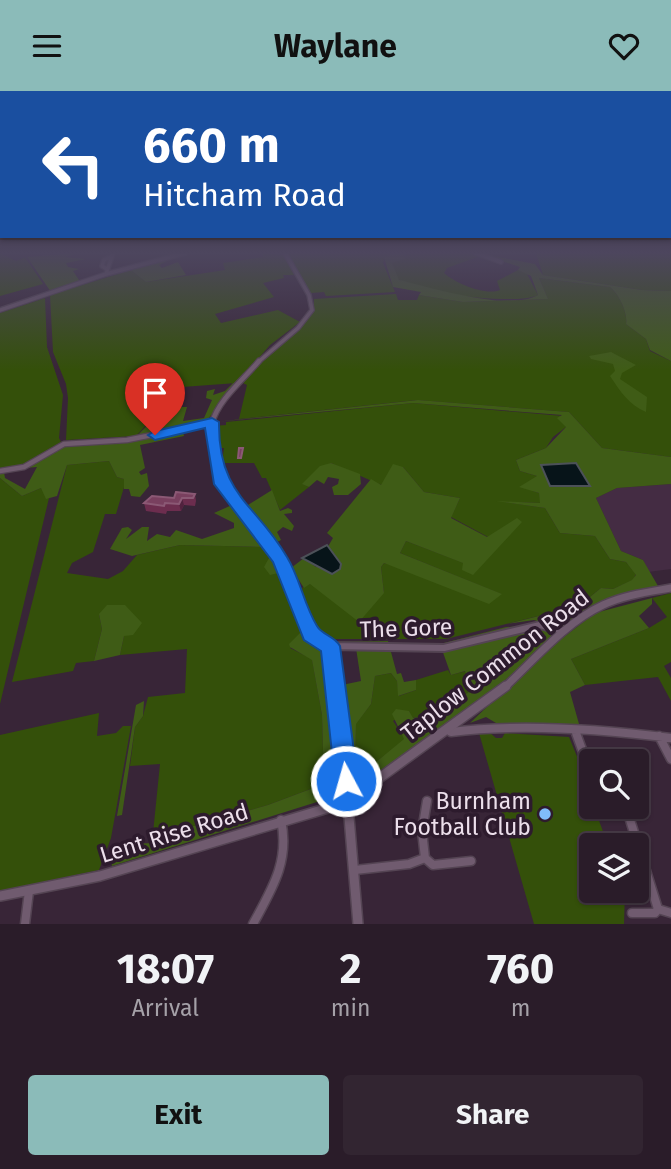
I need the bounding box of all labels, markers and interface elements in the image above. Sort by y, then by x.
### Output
icon: menu [28,27,66,65]
text: Waylane [274,27,397,65]
icon: heart [605,27,643,65]
text: 660 m [143,116,280,175]
icon: left [28,119,119,210]
text: Hitcham Road [143,176,346,214]
pin [125,363,185,435]
icon: arrive [136,374,174,412]
street label: Taplow Common Road [395,583,595,747]
street label: The Gore [359,612,453,644]
position arrow [309,744,383,818]
map controls [579,749,649,903]
button: search [579,749,649,819]
place label: Burnham Football Club [394,787,531,841]
street label: Lent Rise Road [96,797,252,869]
marker: Burnham Football Club [537,806,553,822]
button: layers [579,833,649,903]
text: 18:07 [117,944,214,994]
text: 2 [340,944,361,994]
text: 760 [487,944,554,994]
text: Arrival [132,994,199,1022]
text: min [331,994,370,1022]
text: m [511,994,531,1022]
button: Exit [28,1075,329,1155]
button: Share [343,1075,643,1155]

